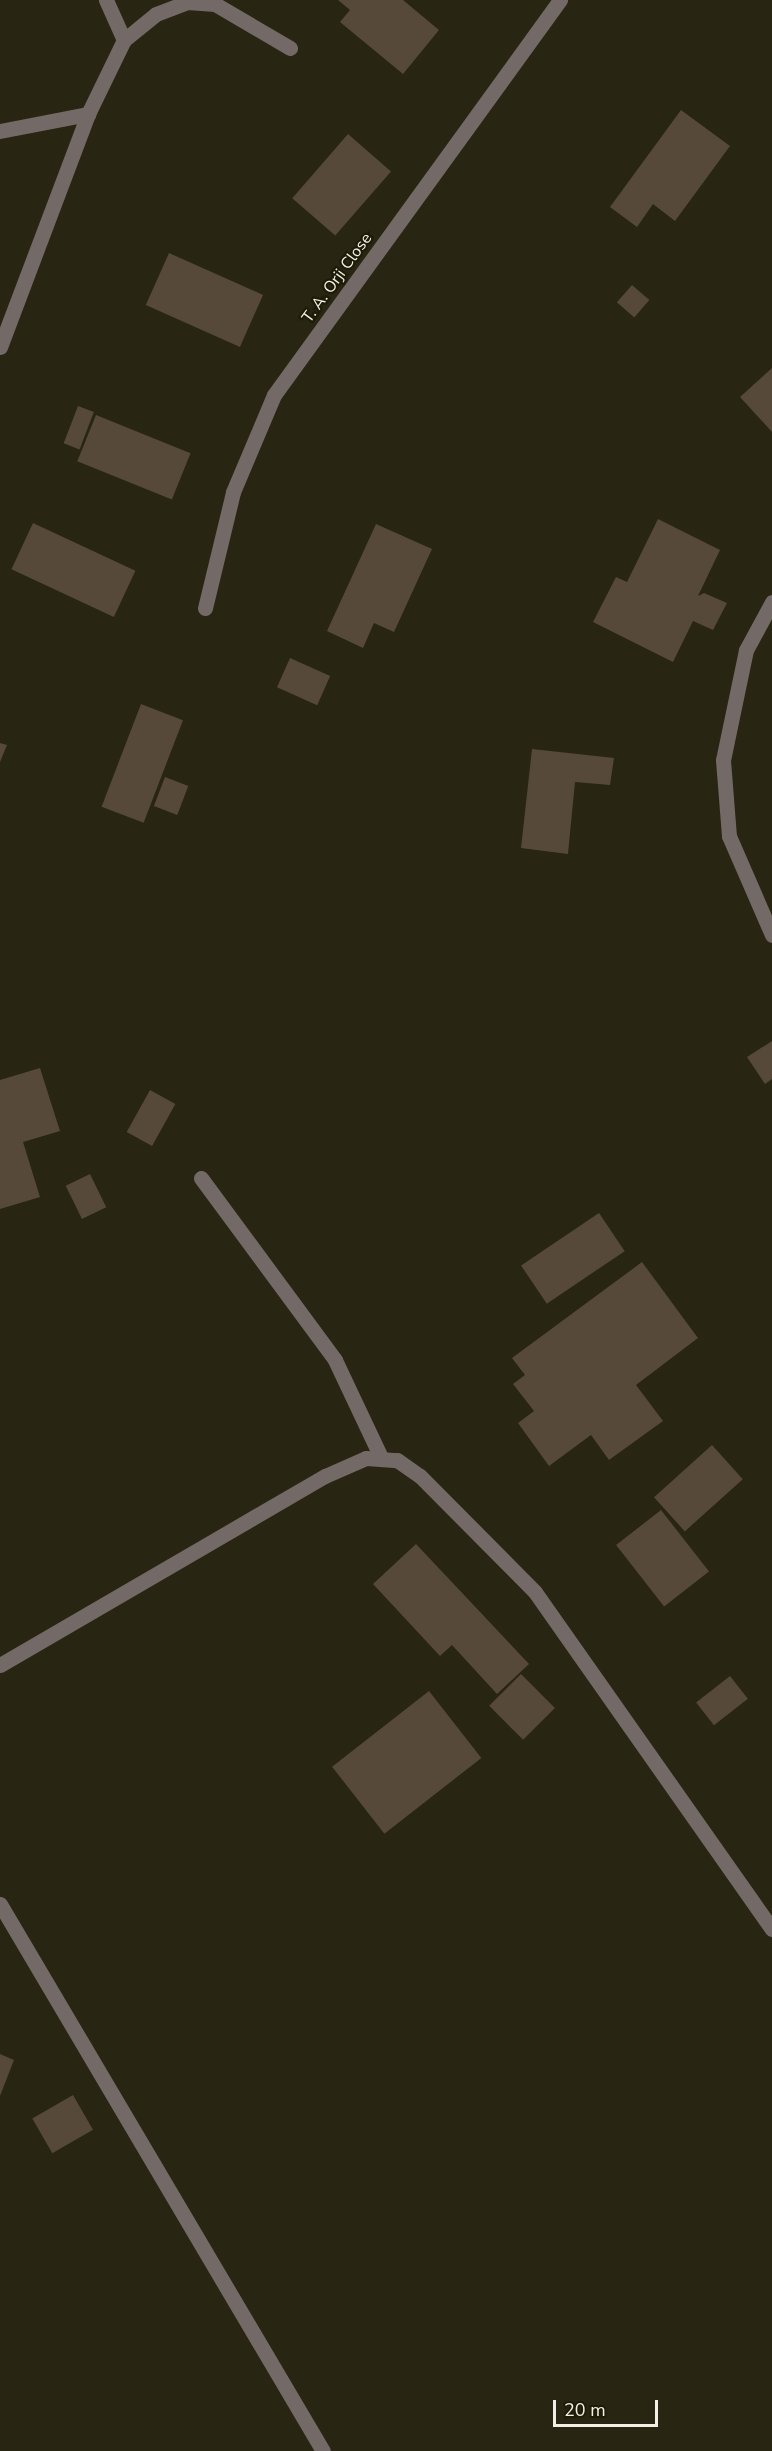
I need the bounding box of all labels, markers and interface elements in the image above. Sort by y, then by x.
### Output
street label: T. A. Orji Close [298,229,376,327]
scale bar [556,2388,661,2426]
text: 20 m [564,2398,606,2422]

